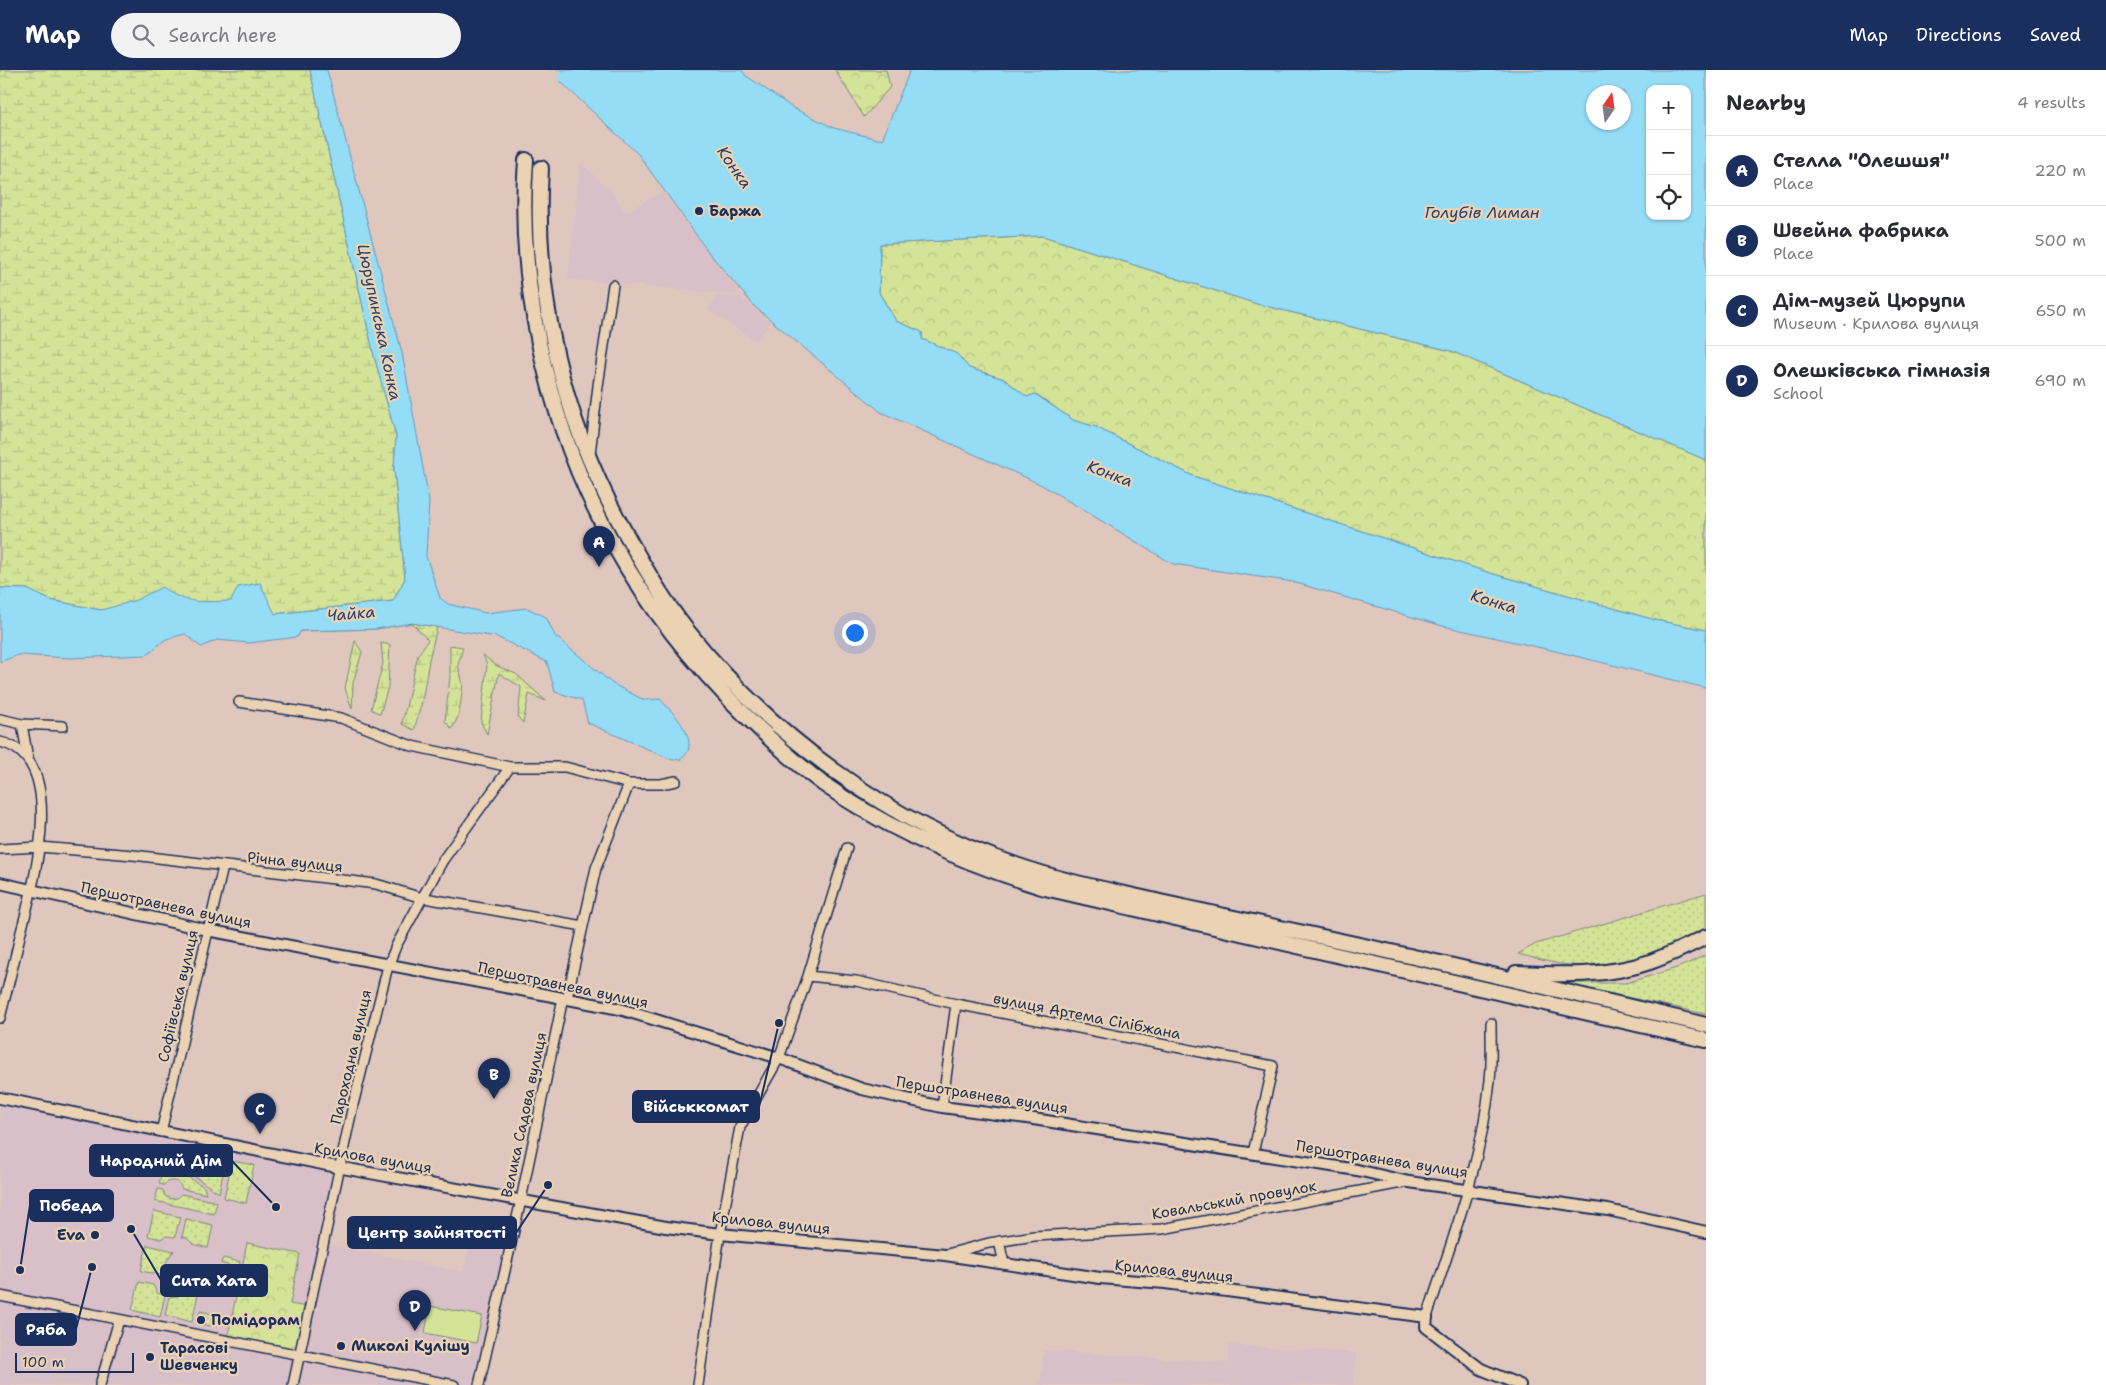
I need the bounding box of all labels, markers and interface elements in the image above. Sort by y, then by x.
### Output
search box [111,13,461,58]
text: Map [25,19,81,51]
icon: search [129,21,157,49]
text: Search here [169,23,277,48]
text: Map [1850,23,1888,47]
text: Directions [1916,23,2002,47]
text: Saved [2030,23,2081,47]
north arrow [1586,85,1631,130]
map controls [1646,85,1691,220]
button: + [1646,85,1691,130]
text: Nearby [1726,89,1806,117]
text: 4 results [2017,92,2086,113]
button: − [1646,130,1691,175]
water label: Конка [712,142,757,193]
text: Стелла "Олешшя" [1773,148,1950,173]
text: A [1736,160,1748,181]
text: 220 m [2034,160,2086,181]
text: Place [1773,173,1814,194]
button: locate [1646,175,1691,220]
place label: Баржа [709,201,762,221]
water label: Голубів Лиман [1425,202,1539,223]
marker: Баржа [693,205,705,217]
text: Швейна фабрика [1773,218,1949,243]
text: B [1737,230,1747,251]
text: 500 m [2035,230,2086,251]
water label: Цюрупинська Конка [353,242,406,402]
text: Place [1773,243,1814,264]
text: Дім-музей Цюрупи [1773,288,1966,313]
text: C [1737,300,1747,321]
text: 650 m [2035,300,2086,321]
text: Museum · Крилова вулиця [1773,313,1979,334]
text: Олешківська гімназія [1773,358,1990,383]
text: D [1736,370,1748,391]
text: 690 m [2035,370,2086,391]
text: School [1773,383,1823,404]
water label: Конка [1084,455,1136,492]
pin: A [583,526,615,567]
water label: Конка [1468,585,1520,618]
water label: Чайка [326,601,376,626]
your location [842,620,868,646]
street label: Річна вулиця [246,847,344,877]
street label: Першотравнева вулиця [79,877,253,933]
street label: Софіївська вулиця [153,928,203,1064]
street label: Першотравнева вулиця [476,957,650,1013]
street label: Пароходна вулиця [326,988,376,1126]
street label: вулиця Артема Сілібжана [991,988,1183,1044]
street label: Велика Садова вулиця [497,1030,551,1200]
pin: B [478,1058,510,1099]
street label: Першотравнева вулиця [895,1072,1069,1118]
callout: Військкомат [633,1091,759,1122]
pin: C [244,1093,276,1134]
text: Військкомат [643,1096,749,1117]
street label: Першотравнева вулиця [1295,1136,1469,1182]
street label: Крилова вулиця [313,1138,433,1178]
callout: Народний Дім [90,1145,232,1176]
text: Народний Дім [100,1150,223,1171]
street label: Ковальський провулок [1150,1176,1318,1224]
callout: Победа [30,1190,113,1221]
text: Победа [39,1195,103,1216]
street label: Крилова вулиця [711,1207,831,1239]
callout: Центр зайнятості [348,1217,516,1248]
text: Центр зайнятості [358,1222,506,1243]
place label: Eva [57,1225,86,1245]
marker: Eva [89,1229,101,1241]
street label: Крилова вулиця [1114,1255,1234,1287]
callout: Сита Хата [161,1265,267,1296]
text: Сита Хата [171,1270,257,1291]
pin: D [399,1290,431,1331]
place label: Помідорам [211,1310,300,1330]
callout: Ряба [16,1314,76,1345]
marker: Помідорам [195,1314,207,1326]
text: Ряба [26,1319,66,1340]
place label: Миколі Кулішу [351,1336,470,1356]
place label: Тарасові Шевченку [160,1338,238,1375]
marker: Миколі Кулішу [335,1340,347,1352]
scale bar [15,1350,134,1373]
marker: Тарасові Шевченку [144,1351,156,1363]
text: 100 m [22,1353,64,1371]

